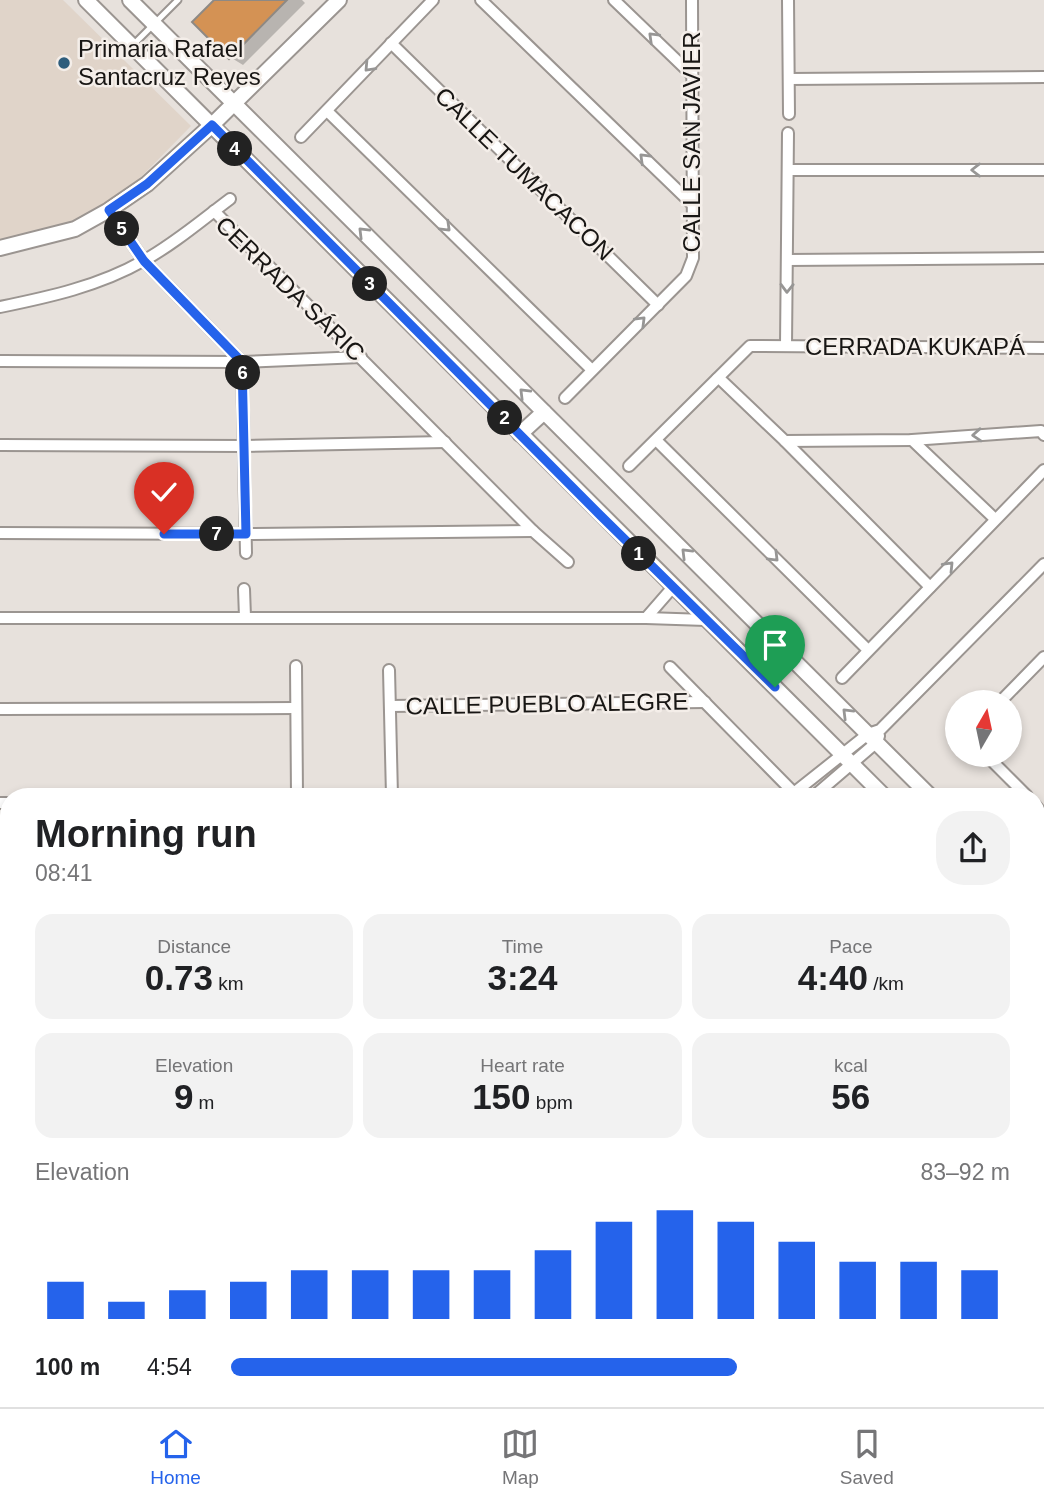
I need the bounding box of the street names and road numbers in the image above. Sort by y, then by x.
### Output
street label: CALLE SAN JAVIER [678,32,705,252]
street label: CALLE TUMACACON [430,82,619,266]
street label: CERRADA SÁRIC [210,211,370,366]
street label: CERRADA KUKAPÁ [805,333,1025,360]
street label: CALLE PUEBLO ALEGRE [405,688,689,719]

